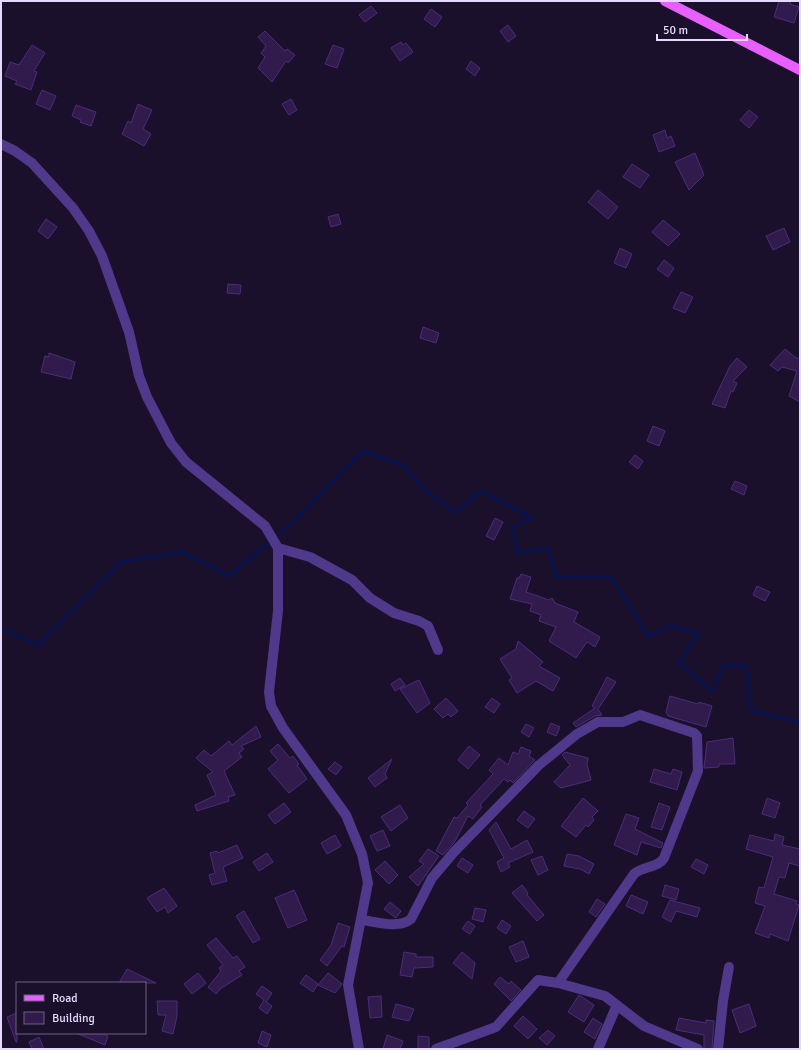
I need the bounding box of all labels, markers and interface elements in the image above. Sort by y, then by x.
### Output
scale bar [657,16,747,42]
text: 50 m [663,23,688,38]
legend [16,982,146,1034]
text: Road [52,991,78,1006]
text: Building [52,1011,95,1026]

